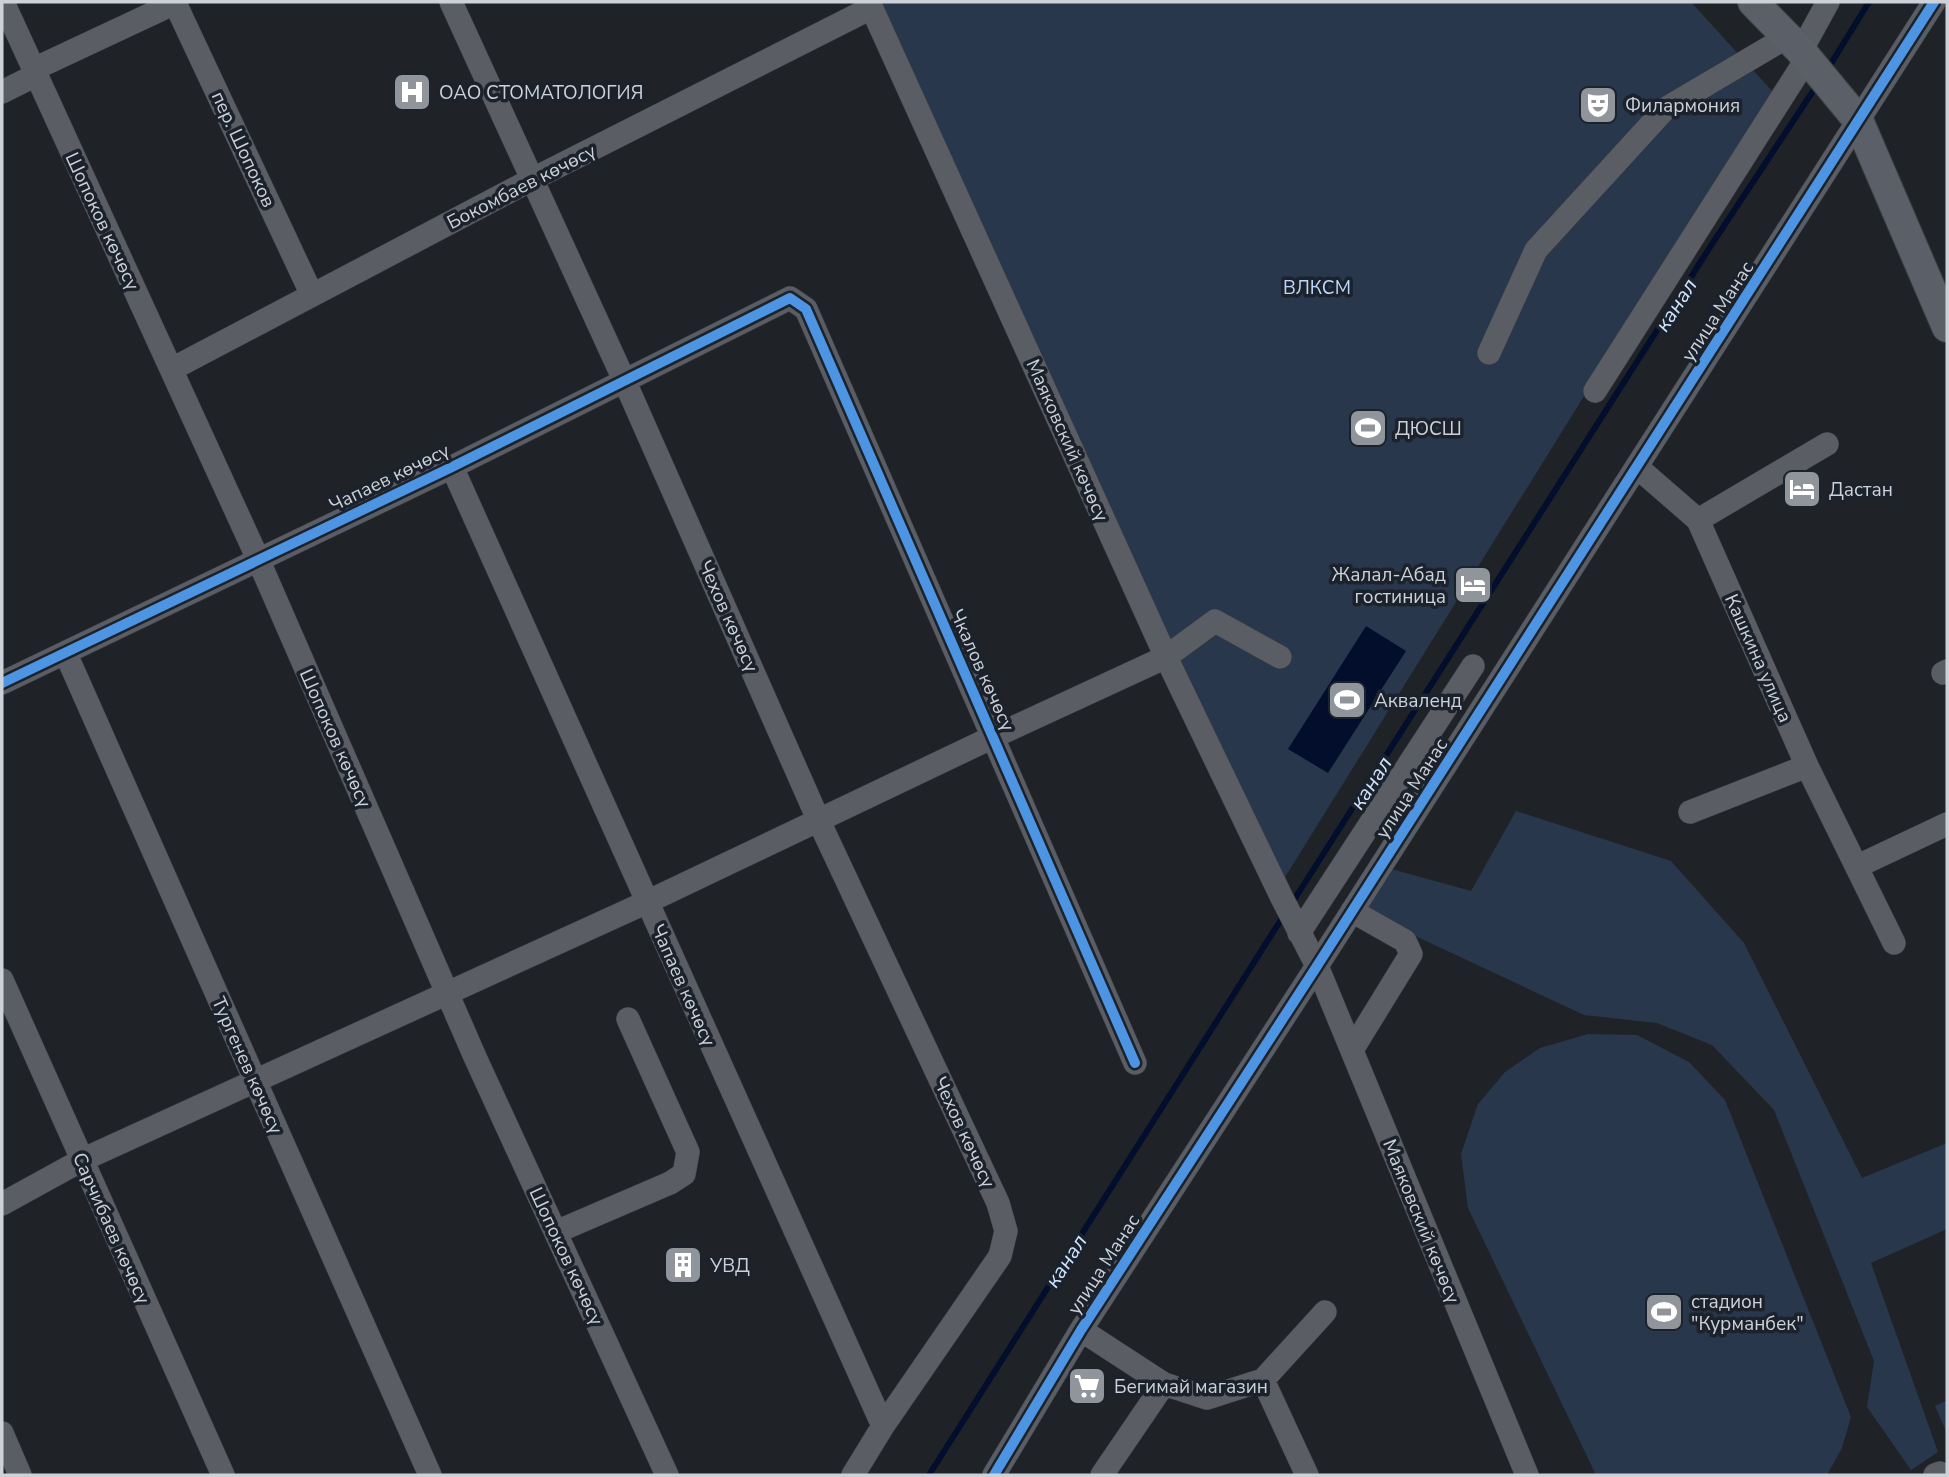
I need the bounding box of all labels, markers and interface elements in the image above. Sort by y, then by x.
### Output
hospital icon: ОАО СТОМАТОЛОГИЯ [391,71,433,113]
place label: ОАО СТОМАТОЛОГИЯ [439,80,643,106]
theatre icon: Филармония [1577,84,1619,126]
street label: пер. Шопоков [205,87,281,212]
place label: Филармония [1625,93,1740,119]
street label: Бокомбаев көчөсү [443,138,601,236]
street label: Шопоков көчөсү [59,148,146,295]
street label: улица Манас [1676,256,1760,367]
water label: канал [1648,273,1704,337]
park label: ВЛКСМ [1283,275,1351,301]
street label: Маяковский көчөсү [1020,355,1115,526]
sports icon: ДЮСШ [1347,407,1389,449]
place label: ДЮСШ [1395,416,1462,442]
street label: Чапаев көчөсү [325,437,454,518]
hotel icon: Дастан [1781,468,1823,510]
place label: Дастан [1829,477,1893,503]
street label: Чехов көчөсү [692,556,764,677]
place label: Жалал-Абад гостиница [1332,562,1446,610]
hotel icon: Жалал-Абад гостиница [1452,564,1494,606]
street label: Кашкина улица [1718,590,1798,727]
street label: Чкалов көчөсү [944,605,1021,736]
street label: Шопоков көчөсү [293,665,377,812]
sports icon: Акваленд [1326,679,1368,721]
place label: Акваленд [1374,688,1462,714]
street label: улица Манас [1370,733,1454,844]
water label: канал [1343,751,1399,815]
street label: Чапаев көчөсү [645,920,722,1051]
street label: Тургенев көчөсү [205,993,289,1138]
street label: Чехов көчөсү [927,1073,1001,1192]
street label: Маяковский көчөсү [1376,1135,1466,1307]
street label: Сарчибаев көчөсү [66,1149,156,1308]
street label: Шопоков көчөсү [523,1183,610,1330]
street label: улица Манас [1062,1209,1146,1320]
water label: канал [1038,1229,1094,1293]
building icon: УВД [662,1244,704,1286]
place label: УВД [709,1253,750,1279]
place label: стадион "Курманбек" [1691,1289,1804,1337]
sports icon: стадион "Курманбек" [1643,1291,1685,1333]
supermarket icon: Бегимай магазин [1066,1365,1108,1407]
place label: Бегимай магазин [1114,1374,1268,1400]

